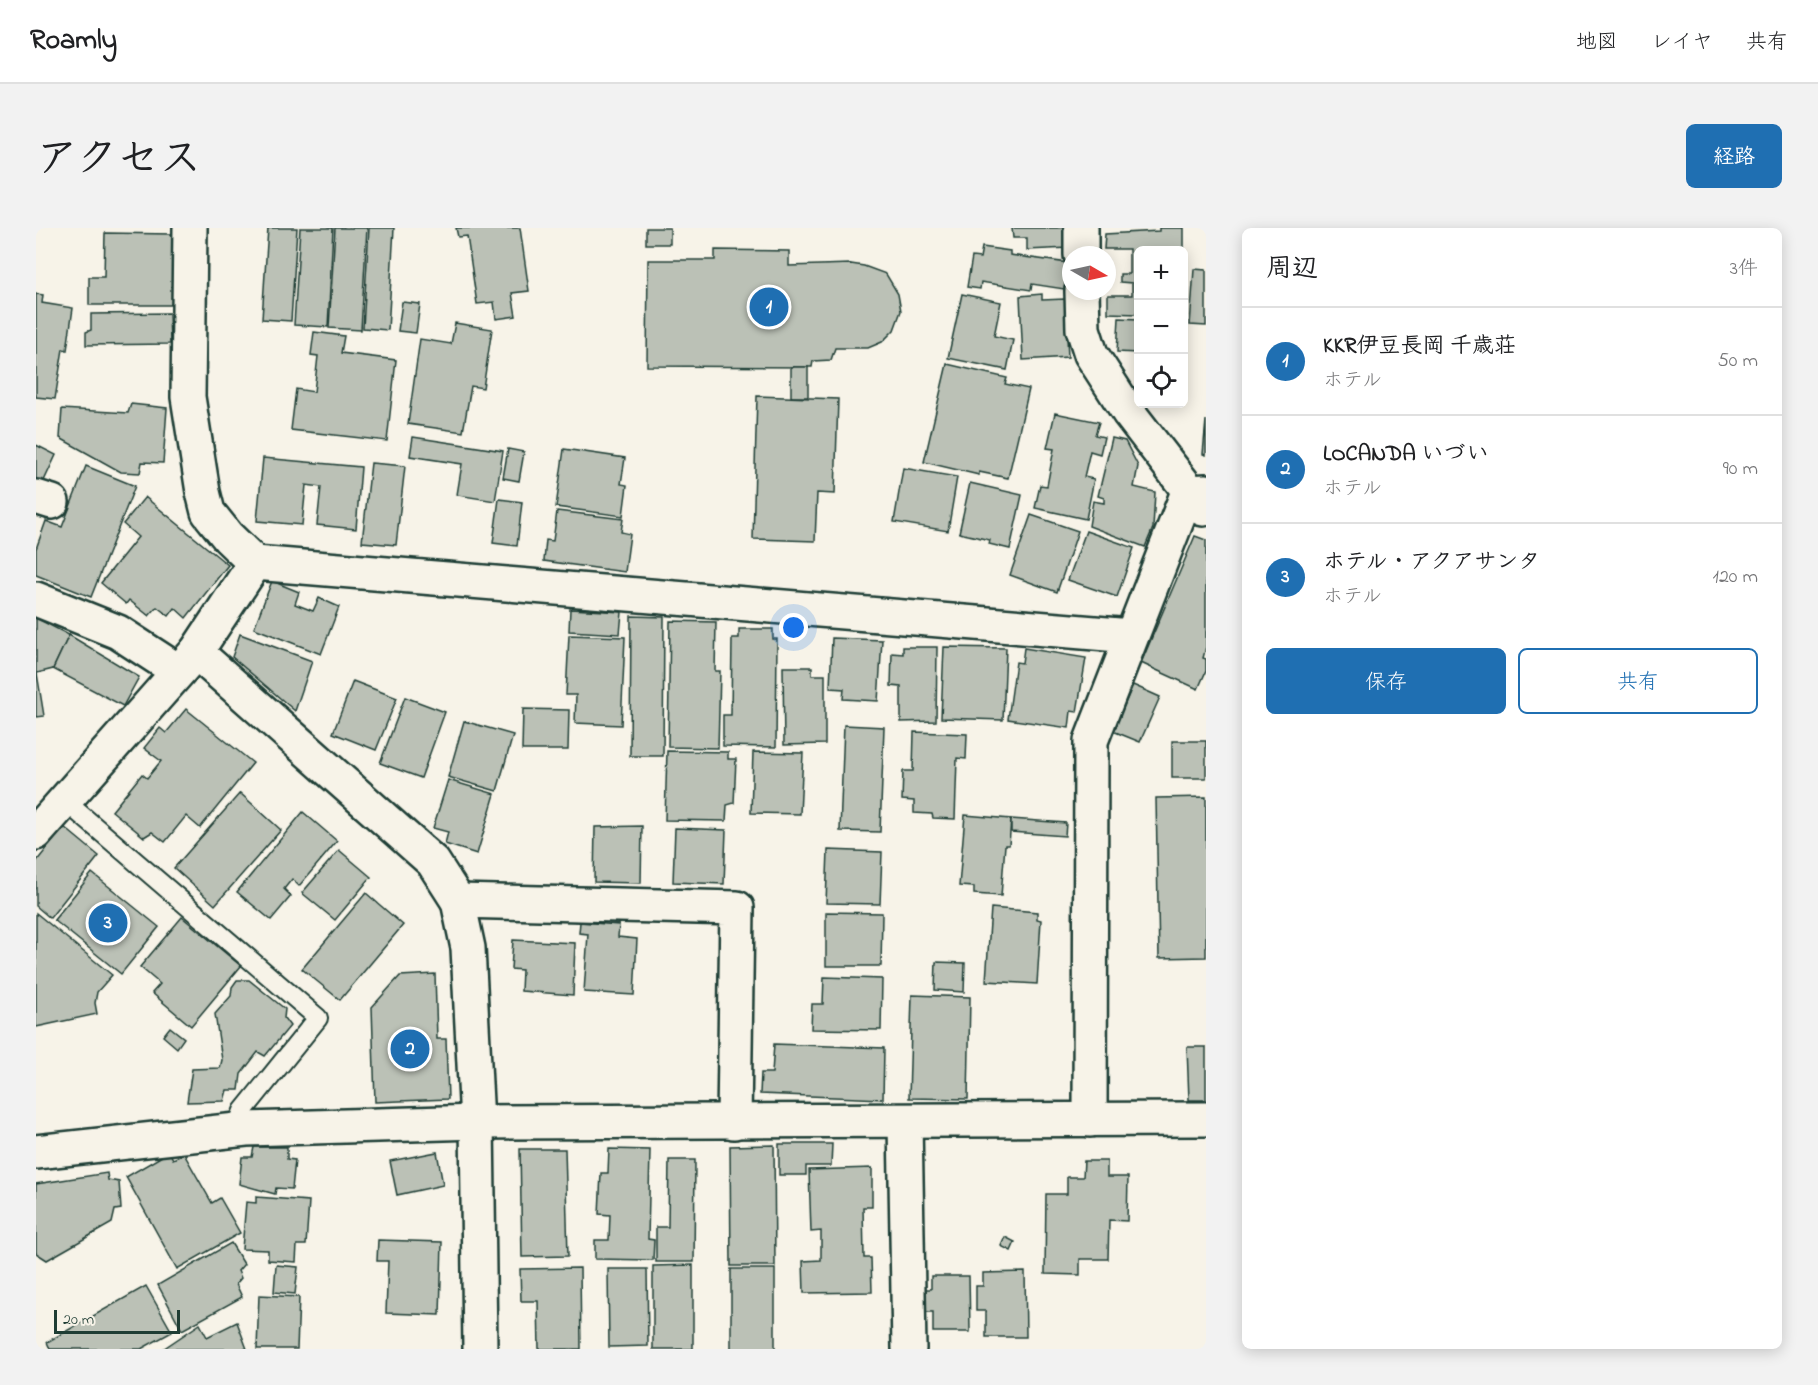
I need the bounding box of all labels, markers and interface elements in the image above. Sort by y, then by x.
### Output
text: Roamly [30,21,117,62]
text: 地図 [1576,28,1618,58]
text: レイヤ [1651,28,1713,58]
text: 共有 [1746,28,1788,58]
button: 経路 [1686,124,1782,188]
text: アクセス [36,130,201,191]
north arrow [1062,246,1116,300]
map controls [1134,246,1188,408]
button: + [1134,246,1188,300]
text: 周辺 [1266,251,1318,289]
text: 3件 [1730,255,1758,284]
pin: 1 [750,284,788,329]
button: − [1134,300,1188,354]
text: KKR伊豆長岡 千歳荘 [1323,331,1516,363]
text: 1 [1282,347,1289,376]
text: 50 m [1717,347,1758,376]
button: locate [1134,354,1188,408]
text: ホテル [1323,367,1382,396]
text: LOCANDA いづい [1323,439,1489,471]
text: 2 [1281,455,1290,484]
text: 90 m [1723,455,1758,484]
text: ホテル [1323,475,1382,504]
text: ホテル・アクアサンタ [1323,547,1540,579]
text: 3 [1281,563,1290,592]
text: 120 m [1713,563,1758,592]
text: ホテル [1323,583,1382,612]
your location [779,613,808,642]
button: 保存 [1266,648,1506,714]
button: 共有 [1518,648,1758,714]
pin: 3 [88,900,128,946]
pin: 2 [390,1026,430,1072]
scale bar [54,1307,180,1334]
text: 20 m [63,1308,94,1332]

